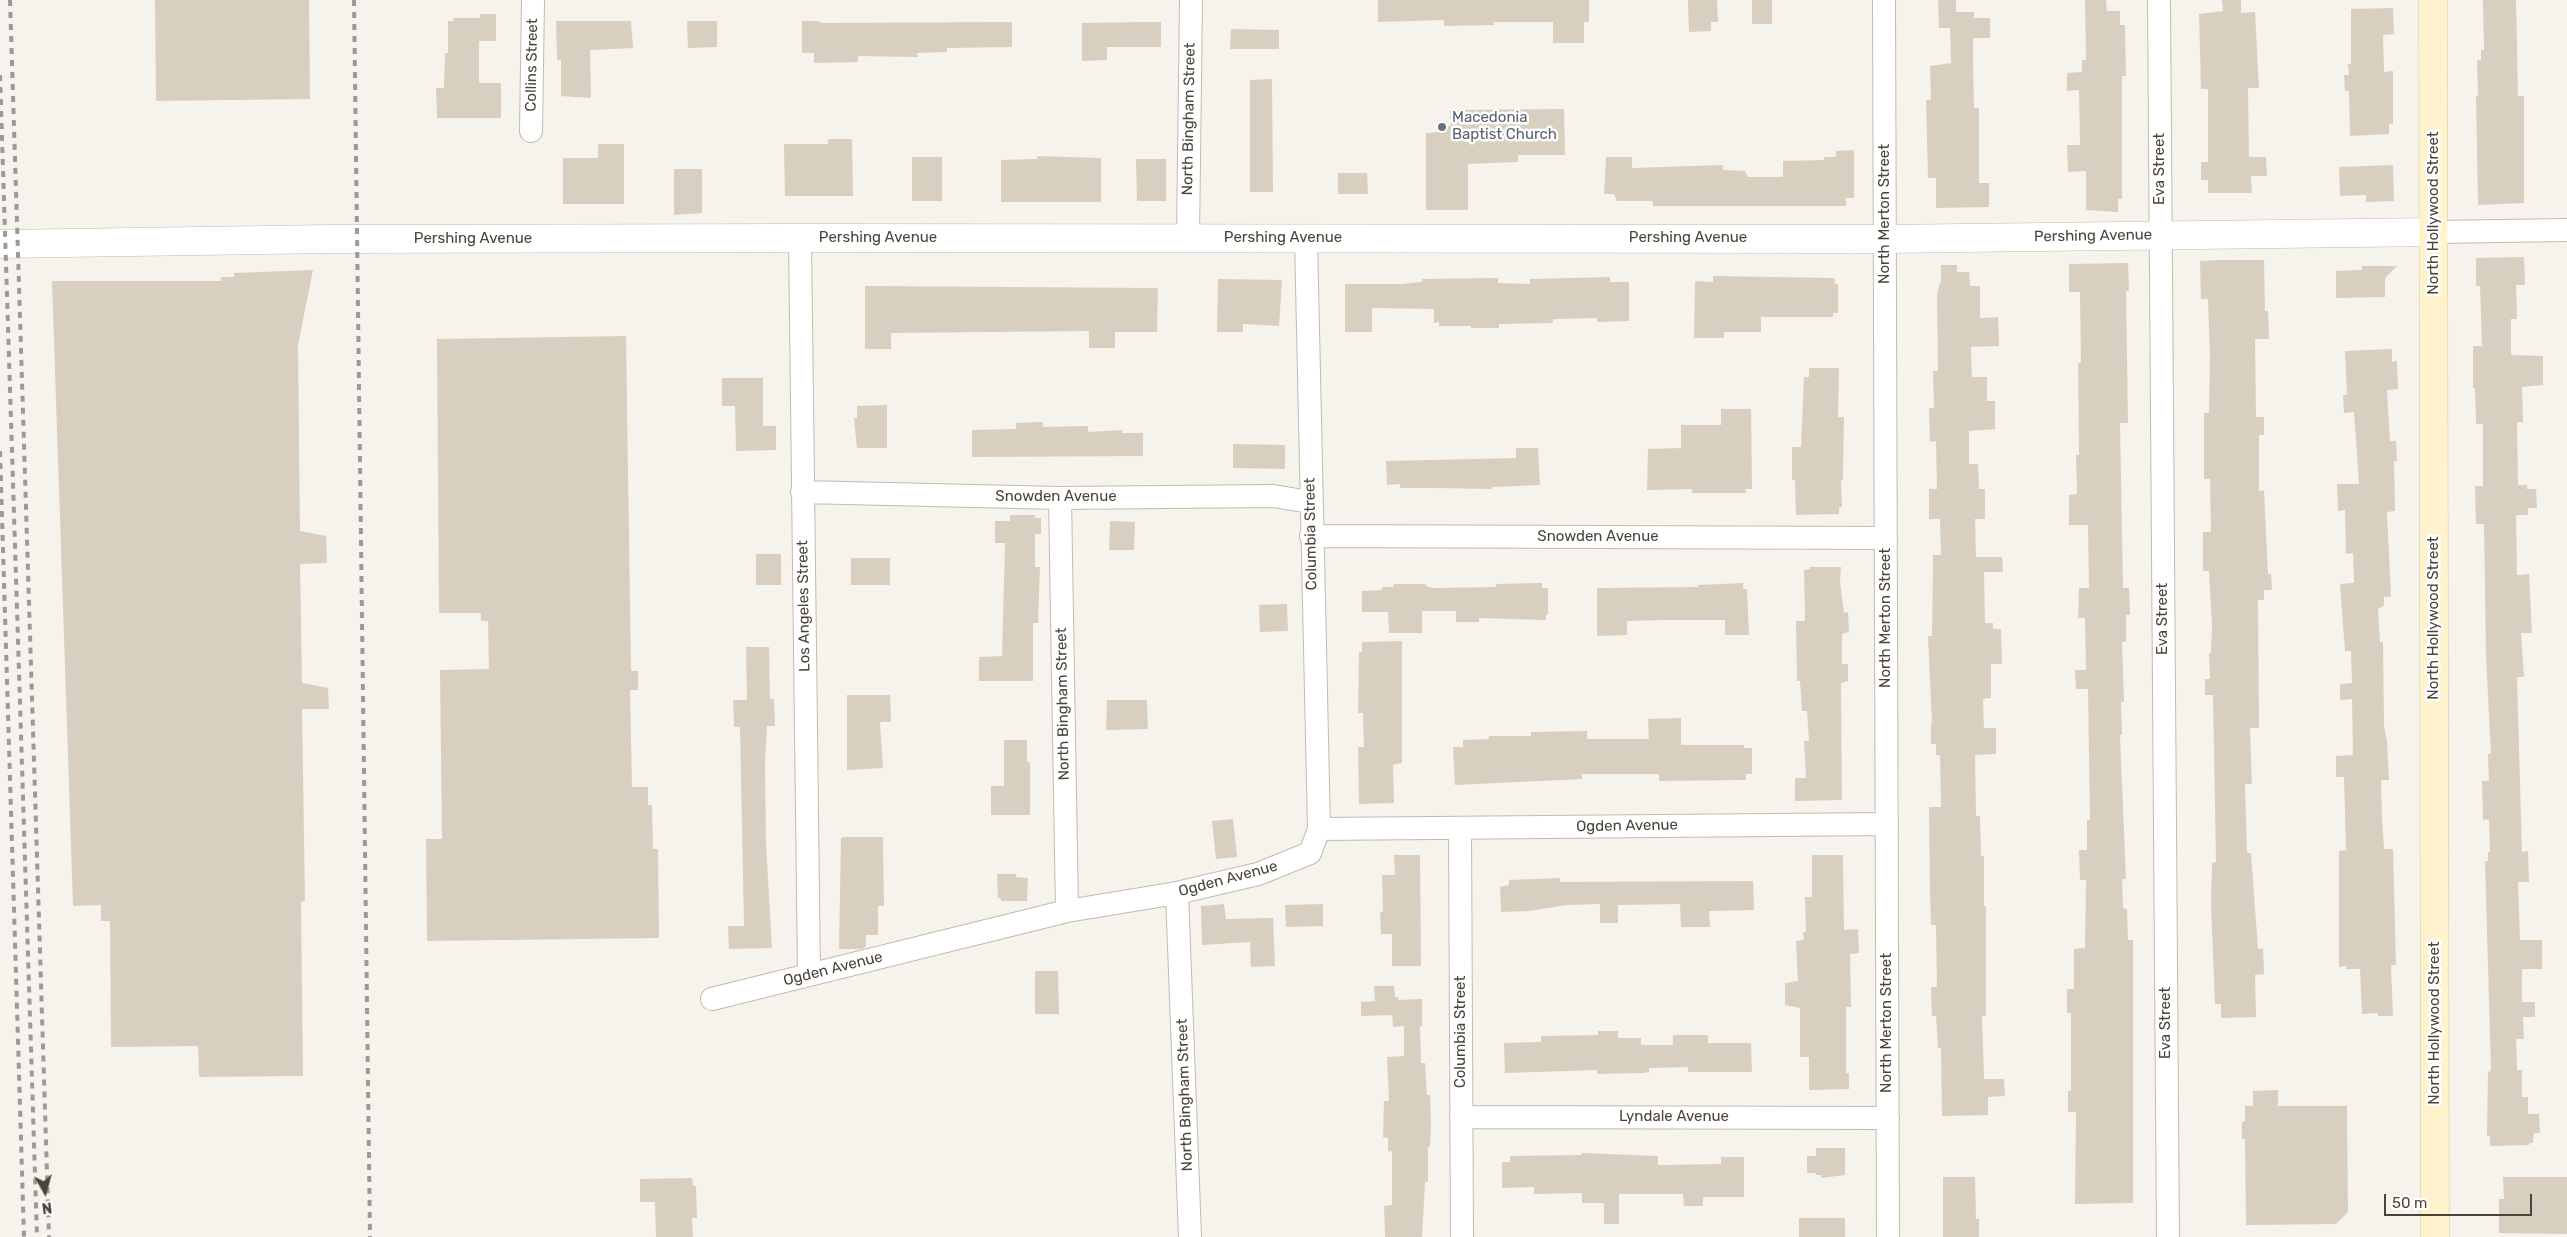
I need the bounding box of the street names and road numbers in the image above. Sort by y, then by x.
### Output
street label: Collins Street [522,18,542,112]
street label: North Bingham Street [1179,42,1199,196]
street label: North Hollywood Street [2425,131,2443,295]
street label: Eva Street [2151,133,2169,205]
street label: North Merton Street [1876,144,1894,284]
street label: Pershing Avenue [2034,226,2152,246]
street label: Pershing Avenue [819,229,937,247]
street label: Pershing Avenue [1224,229,1342,247]
street label: Pershing Avenue [1629,229,1747,247]
street label: Pershing Avenue [414,230,532,248]
street label: Columbia Street [1301,478,1321,590]
street label: Snowden Avenue [995,488,1117,506]
street label: Snowden Avenue [1537,528,1659,546]
street label: North Hollywood Street [2425,536,2443,700]
street label: Los Angeles Street [794,540,814,672]
street label: North Merton Street [1877,548,1895,688]
street label: Eva Street [2154,583,2172,655]
street label: North Bingham Street [1053,627,1073,781]
street label: Ogden Avenue [1576,816,1678,836]
street label: Ogden Avenue [1177,857,1279,901]
street label: North Hollywood Street [2426,941,2444,1105]
street label: Ogden Avenue [781,948,885,990]
street label: North Merton Street [1878,953,1896,1093]
street label: Columbia Street [1452,976,1470,1088]
street label: Eva Street [2157,987,2175,1059]
street label: North Bingham Street [1173,1018,1197,1172]
street label: Lyndale Avenue [1619,1108,1729,1126]

